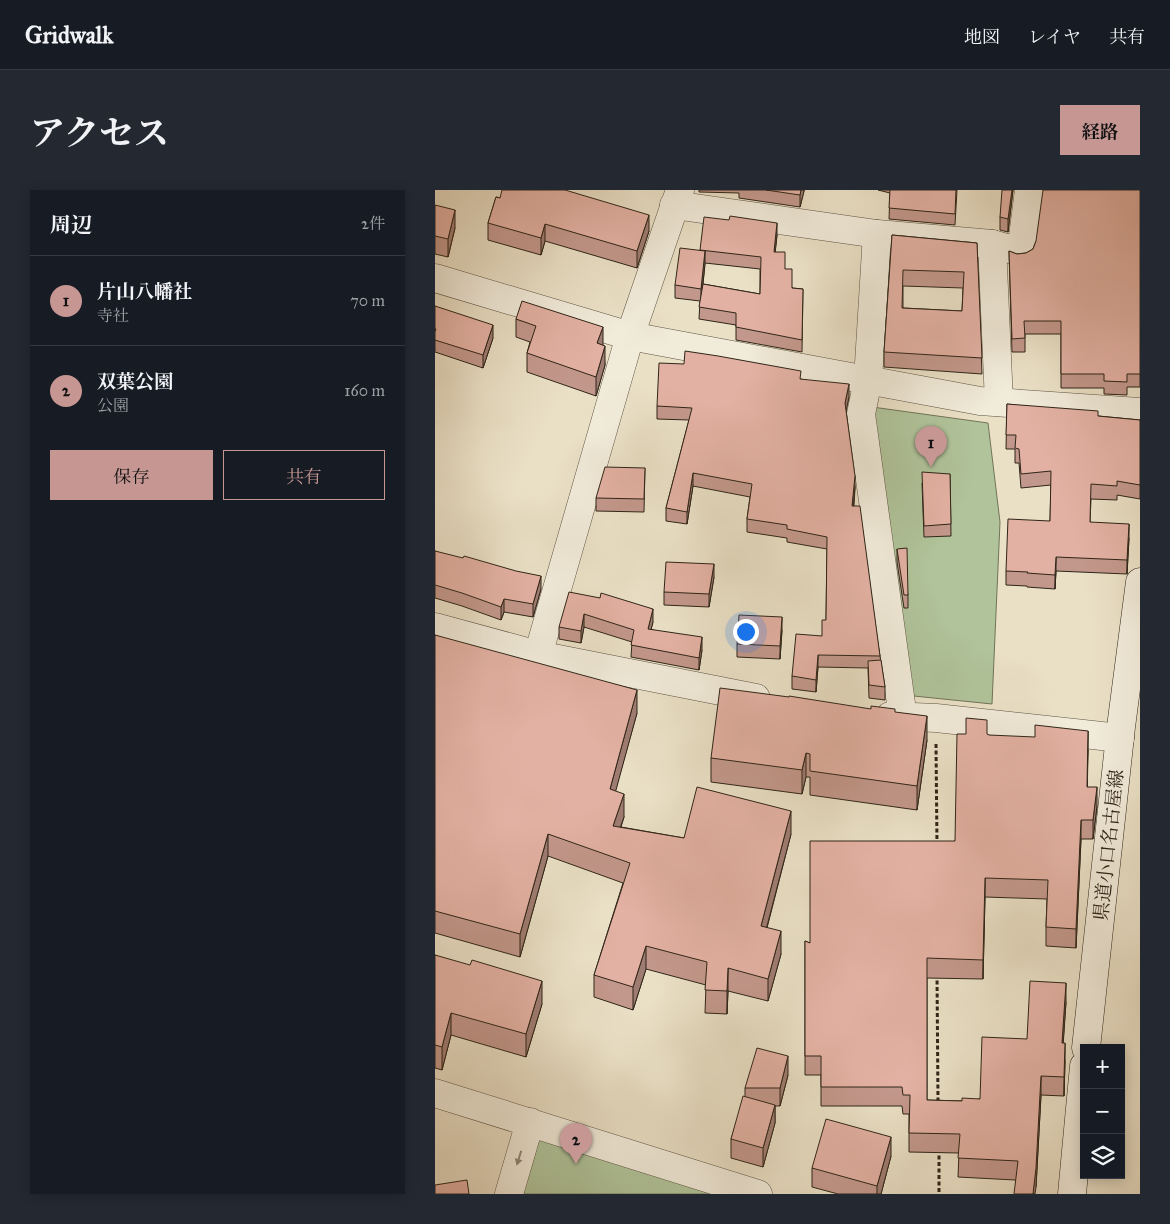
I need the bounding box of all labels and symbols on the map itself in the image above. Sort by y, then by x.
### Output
pin: 1 [915,426,947,467]
your location [733,619,759,645]
street label: 県道小口名古屋線 [1089,768,1128,922]
pin: 2 [560,1123,592,1164]
one-way arrow [515,1151,523,1166]

